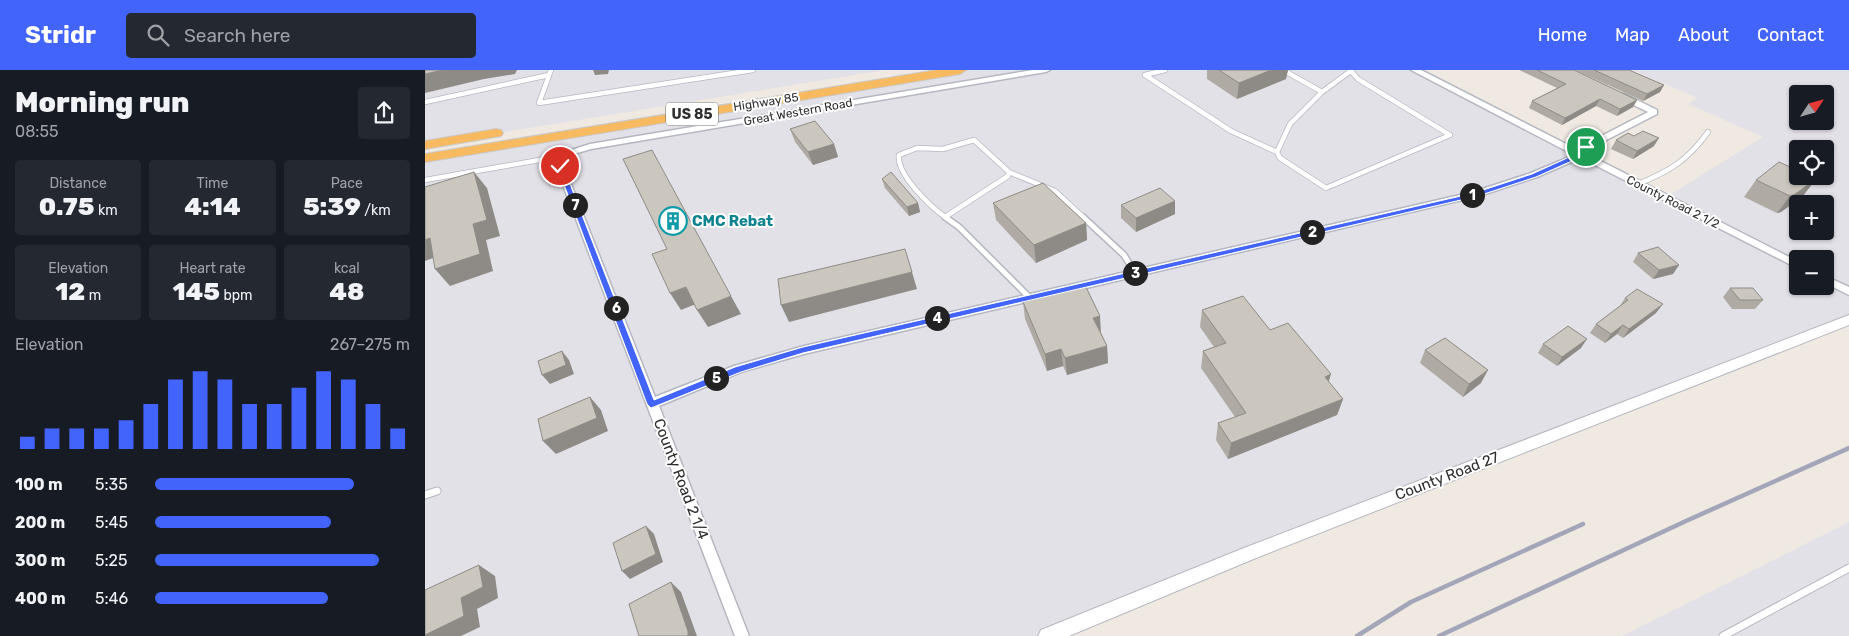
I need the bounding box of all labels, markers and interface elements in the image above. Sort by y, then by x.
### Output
search box [126,13,476,58]
text: Stridr [25,21,96,49]
icon: search [144,21,172,49]
text: Search here [184,24,291,47]
text: Home [1538,24,1587,46]
text: Map [1615,24,1650,46]
text: About [1678,24,1729,46]
text: Contact [1757,24,1824,46]
north arrow [1789,85,1834,130]
map controls [1789,85,1834,295]
text: Morning run [15,86,189,119]
button: share [358,87,410,139]
street label: Highway 85 [732,90,800,114]
street label: Great Western Road [743,96,853,128]
road number: US 85 [666,103,718,126]
text: 08:55 [15,122,58,141]
pin [1565,126,1607,168]
icon: arrive [1572,133,1600,161]
button: locate [1789,140,1834,185]
pin [539,145,581,187]
icon: check [546,152,574,180]
street label: County Road 2 1/2 [1624,173,1722,231]
text: Distance [49,175,107,192]
text: Time [197,175,228,192]
text: Pace [331,175,363,192]
pin: 1 [1459,182,1485,208]
text: 1 [1469,187,1476,204]
text: 0.75 [39,192,94,221]
text: 4:14 [184,192,241,221]
text: 5:39 [303,192,361,221]
pin: 7 [563,192,587,218]
button: + [1789,195,1834,240]
text: 7 [571,197,580,214]
text: km [94,202,118,219]
text: /km [361,202,391,219]
building icon: CMC Rebat [658,206,688,236]
place label: CMC Rebat [692,212,773,230]
pin: 2 [1299,220,1325,244]
text: 2 [1308,224,1317,241]
button: − [1789,250,1834,295]
text: Elevation [48,260,108,277]
text: Heart rate [180,260,245,277]
text: kcal [334,260,360,277]
pin: 3 [1123,260,1147,286]
text: 3 [1131,265,1140,282]
text: 12 [55,277,85,306]
text: 145 [172,277,220,306]
text: 48 [329,277,364,306]
text: m [85,287,101,304]
text: bpm [220,287,253,304]
pin: 6 [603,296,629,320]
text: 6 [612,300,621,317]
pin: 4 [925,306,949,330]
text: 4 [933,310,942,327]
text: Elevation [15,335,84,354]
text: 267–275 m [330,335,410,354]
pin: 5 [703,366,729,390]
text: 5 [712,370,721,387]
street label: County Road 2 1/4 [650,416,712,542]
street label: County Road 27 [1393,448,1502,504]
text: 100 m [15,475,63,494]
text: 5:35 [95,475,128,494]
text: 200 m [15,513,65,532]
text: 5:45 [95,513,128,532]
text: 300 m [15,551,65,570]
text: 5:25 [95,551,128,570]
text: 400 m [15,589,66,608]
text: 5:46 [95,589,128,608]

